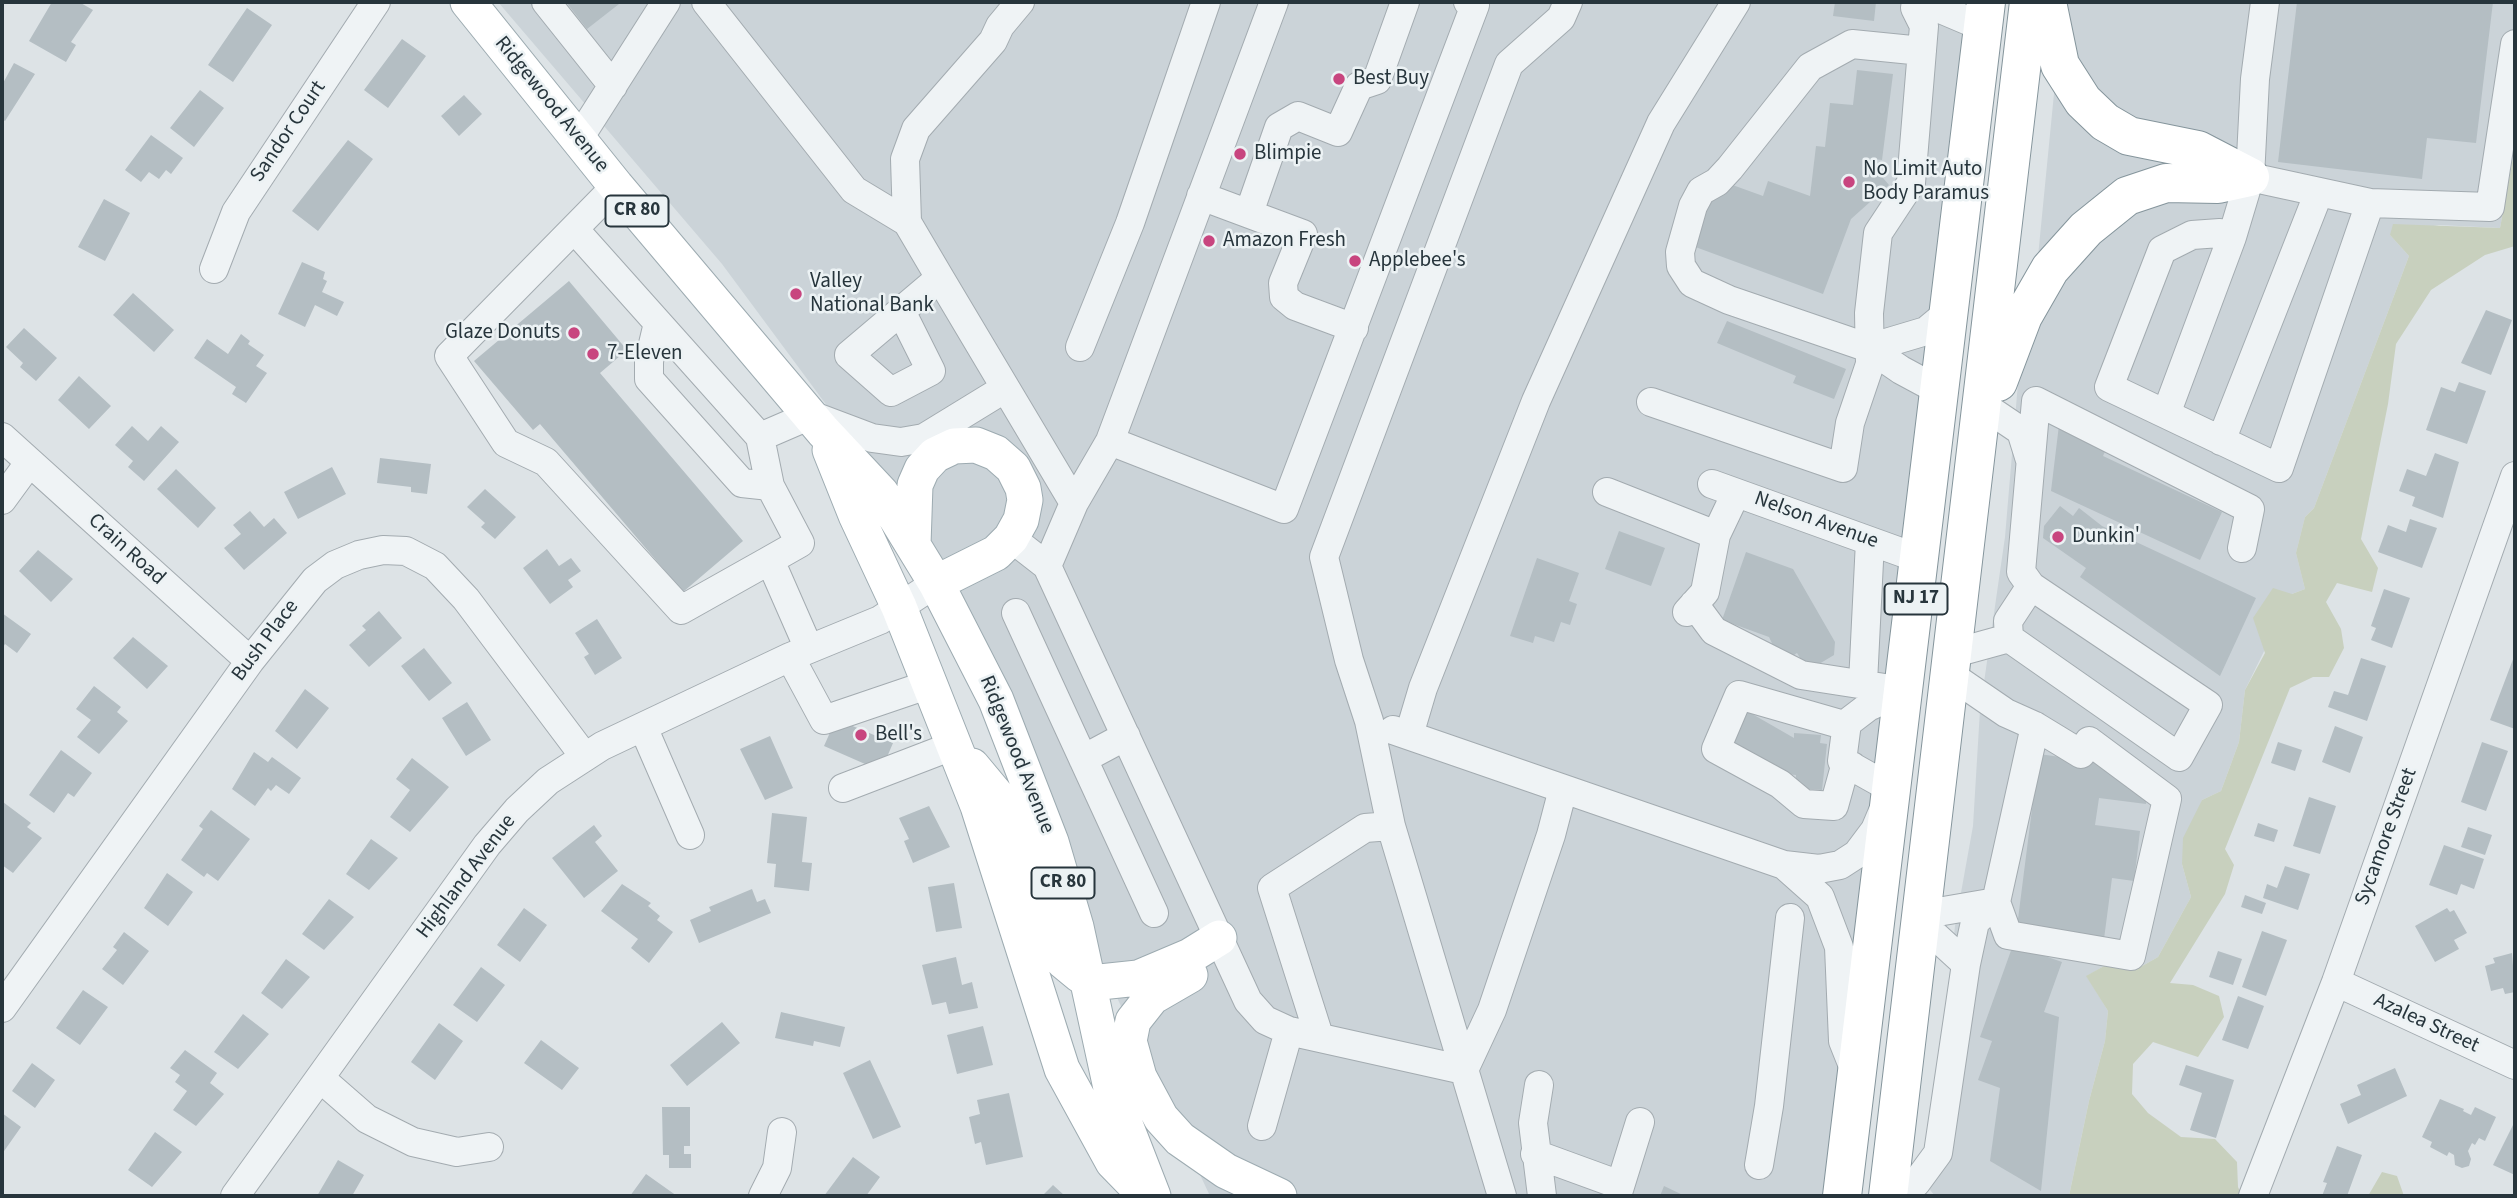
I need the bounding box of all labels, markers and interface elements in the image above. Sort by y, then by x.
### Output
street label: Ridgewood Avenue [488,32,614,178]
place label: Best Buy [1353,66,1429,92]
marker: Best Buy [1331,71,1347,87]
street label: Sandor Court [246,76,332,188]
place label: Blimpie [1254,141,1322,167]
marker: Blimpie [1232,146,1248,162]
place label: No Limit Auto Body Paramus [1863,157,1989,207]
marker: No Limit Auto Body Paramus [1841,174,1857,190]
road number: CR 80 [606,196,668,226]
place label: Amazon Fresh [1223,228,1346,254]
marker: Amazon Fresh [1201,233,1217,249]
place label: Applebee's [1369,248,1466,274]
marker: Applebee's [1347,253,1363,269]
place label: Valley National Bank [810,269,934,319]
marker: Valley National Bank [788,286,804,302]
place label: Glaze Donuts [445,320,560,346]
marker: Glaze Donuts [566,325,582,341]
place label: 7-Eleven [607,341,683,367]
marker: 7-Eleven [585,346,601,362]
street label: Nelson Avenue [1751,487,1881,555]
street label: Crain Road [82,509,170,591]
place label: Dunkin' [2072,524,2140,550]
marker: Dunkin' [2050,529,2066,545]
road number: NJ 17 [1884,584,1948,614]
street label: Bush Place [227,595,305,687]
street label: Ridgewood Avenue [973,672,1059,838]
place label: Bell's [875,722,922,748]
marker: Bell's [853,727,869,743]
street label: Sycamore Street [2351,765,2423,909]
street label: Highland Avenue [412,810,522,944]
road number: CR 80 [1032,868,1094,898]
street label: Azalea Street [2369,989,2483,1059]

